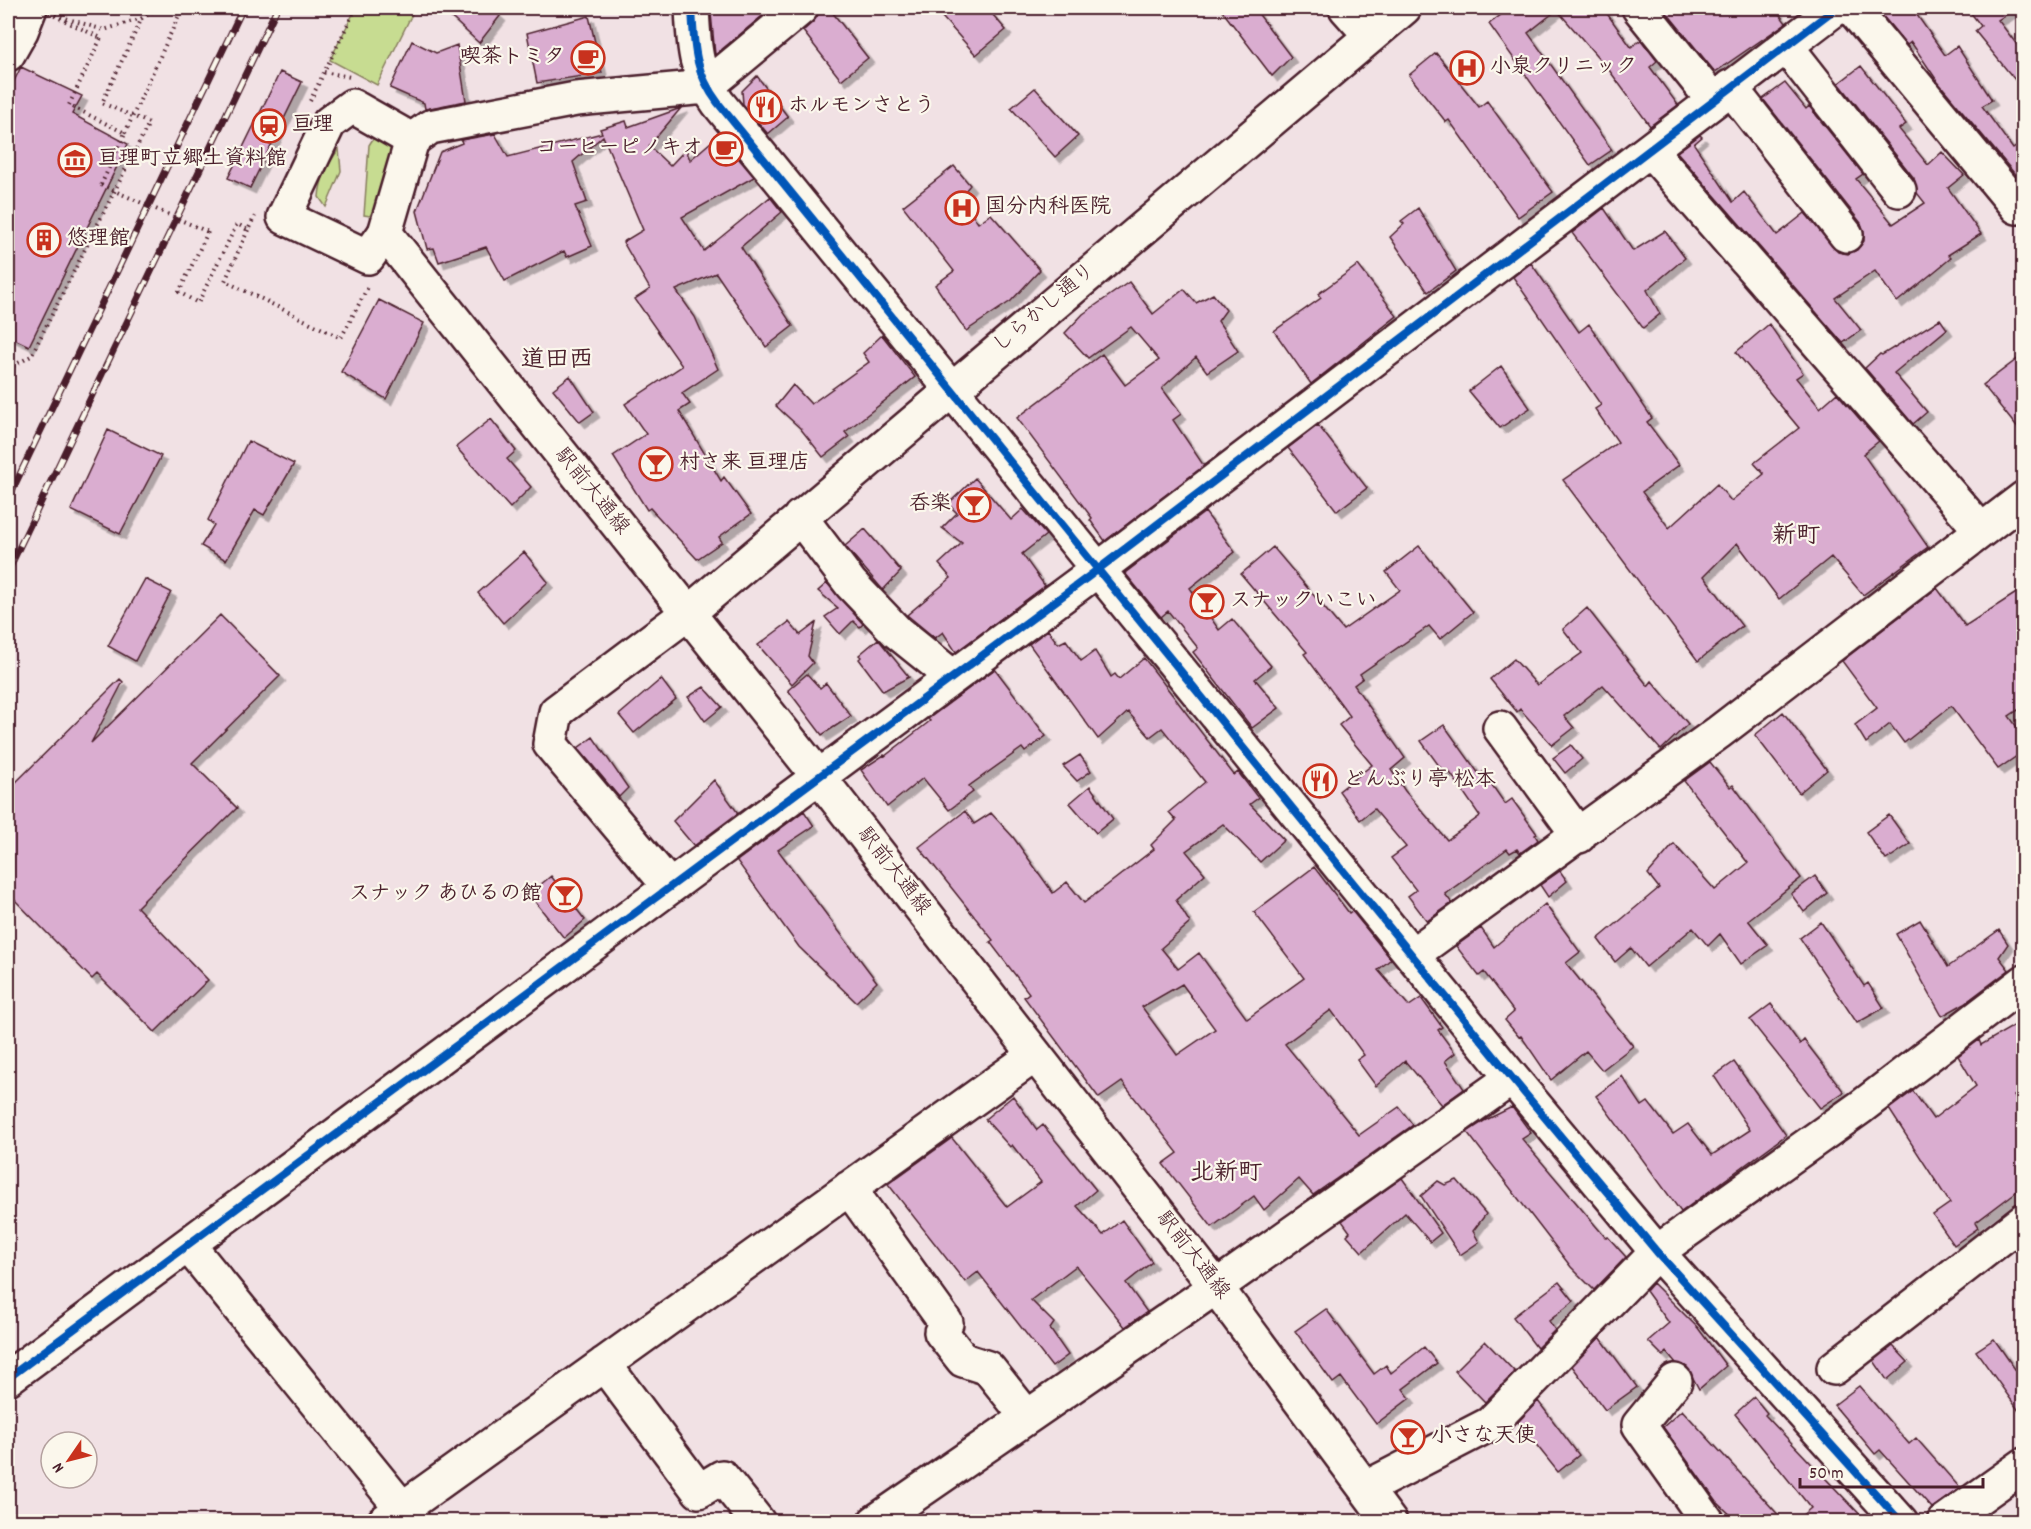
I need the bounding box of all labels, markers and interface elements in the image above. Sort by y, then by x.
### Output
cafe icon: 喫茶トミタ [570,40,606,76]
place label: 喫茶トミタ [460,43,565,73]
hospital icon: 小泉クリニック [1449,50,1485,86]
place label: 小泉クリニック [1490,53,1637,83]
restaurant icon: ホルモンさとう [747,89,783,125]
place label: ホルモンさとう [788,92,935,122]
station icon: 亘理 [251,108,287,144]
place label: 亘理 [292,111,334,141]
cafe icon: コーヒーピノキオ [708,131,744,167]
place label: コーヒーピノキオ [536,134,703,164]
museum icon: 亘理町立郷土資料館 [57,142,93,178]
place label: 亘理町立郷土資料館 [98,145,287,175]
hospital icon: 国分内科医院 [944,190,980,226]
place label: 国分内科医院 [985,193,1111,223]
building icon: 悠理館 [26,222,62,258]
place label: 悠理館 [67,225,130,255]
street label: しらかし通り [987,257,1103,361]
district label: 道田西 [521,344,593,378]
street label: 駅前大通線 [546,442,636,542]
bar icon: 村さ来 亘理店 [638,446,674,482]
place label: 村さ来 亘理店 [679,449,810,479]
bar icon: 呑楽 [956,487,992,523]
place label: 呑楽 [909,490,951,520]
district label: 新町 [1772,520,1820,554]
bar icon: スナックいこい [1189,584,1225,620]
place label: スナックいこい [1230,587,1377,617]
restaurant icon: どんぶり亭 松本 [1302,763,1338,799]
place label: どんぶり亭 松本 [1343,766,1496,796]
street label: 駅前大通線 [849,821,937,923]
bar icon: スナック あひるの館 [547,877,583,913]
place label: スナック あひるの館 [349,880,542,910]
district label: 北新町 [1190,1157,1262,1191]
street label: 駅前大通線 [1148,1205,1236,1307]
bar icon: 小さな天使 [1390,1419,1426,1455]
place label: 小さな天使 [1431,1422,1536,1452]
north arrow [39,1430,99,1490]
scale bar [1800,1451,1983,1489]
text: N [47,1457,70,1477]
text: 50 m [1809,1462,1844,1487]

